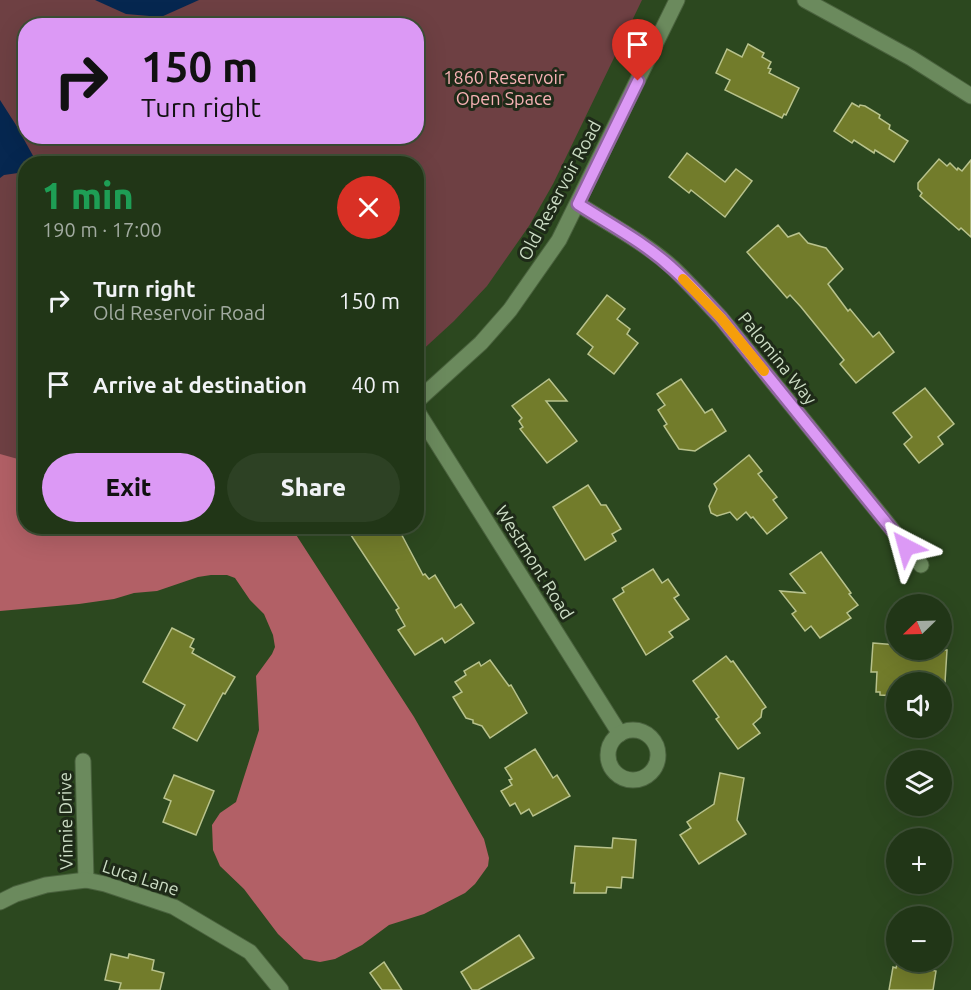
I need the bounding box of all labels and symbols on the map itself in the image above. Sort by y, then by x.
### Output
pin [612,19,663,81]
park label: 1860 Reservoir Open Space [443,67,565,108]
street label: Old Reservoir Road [514,117,604,263]
street label: Palomina Way [735,308,821,408]
street label: Westmont Road [492,501,578,623]
position arrow [874,515,938,579]
north arrow [886,594,952,660]
street label: Vinnie Drive [54,772,76,870]
street label: Luca Lane [100,855,182,899]

